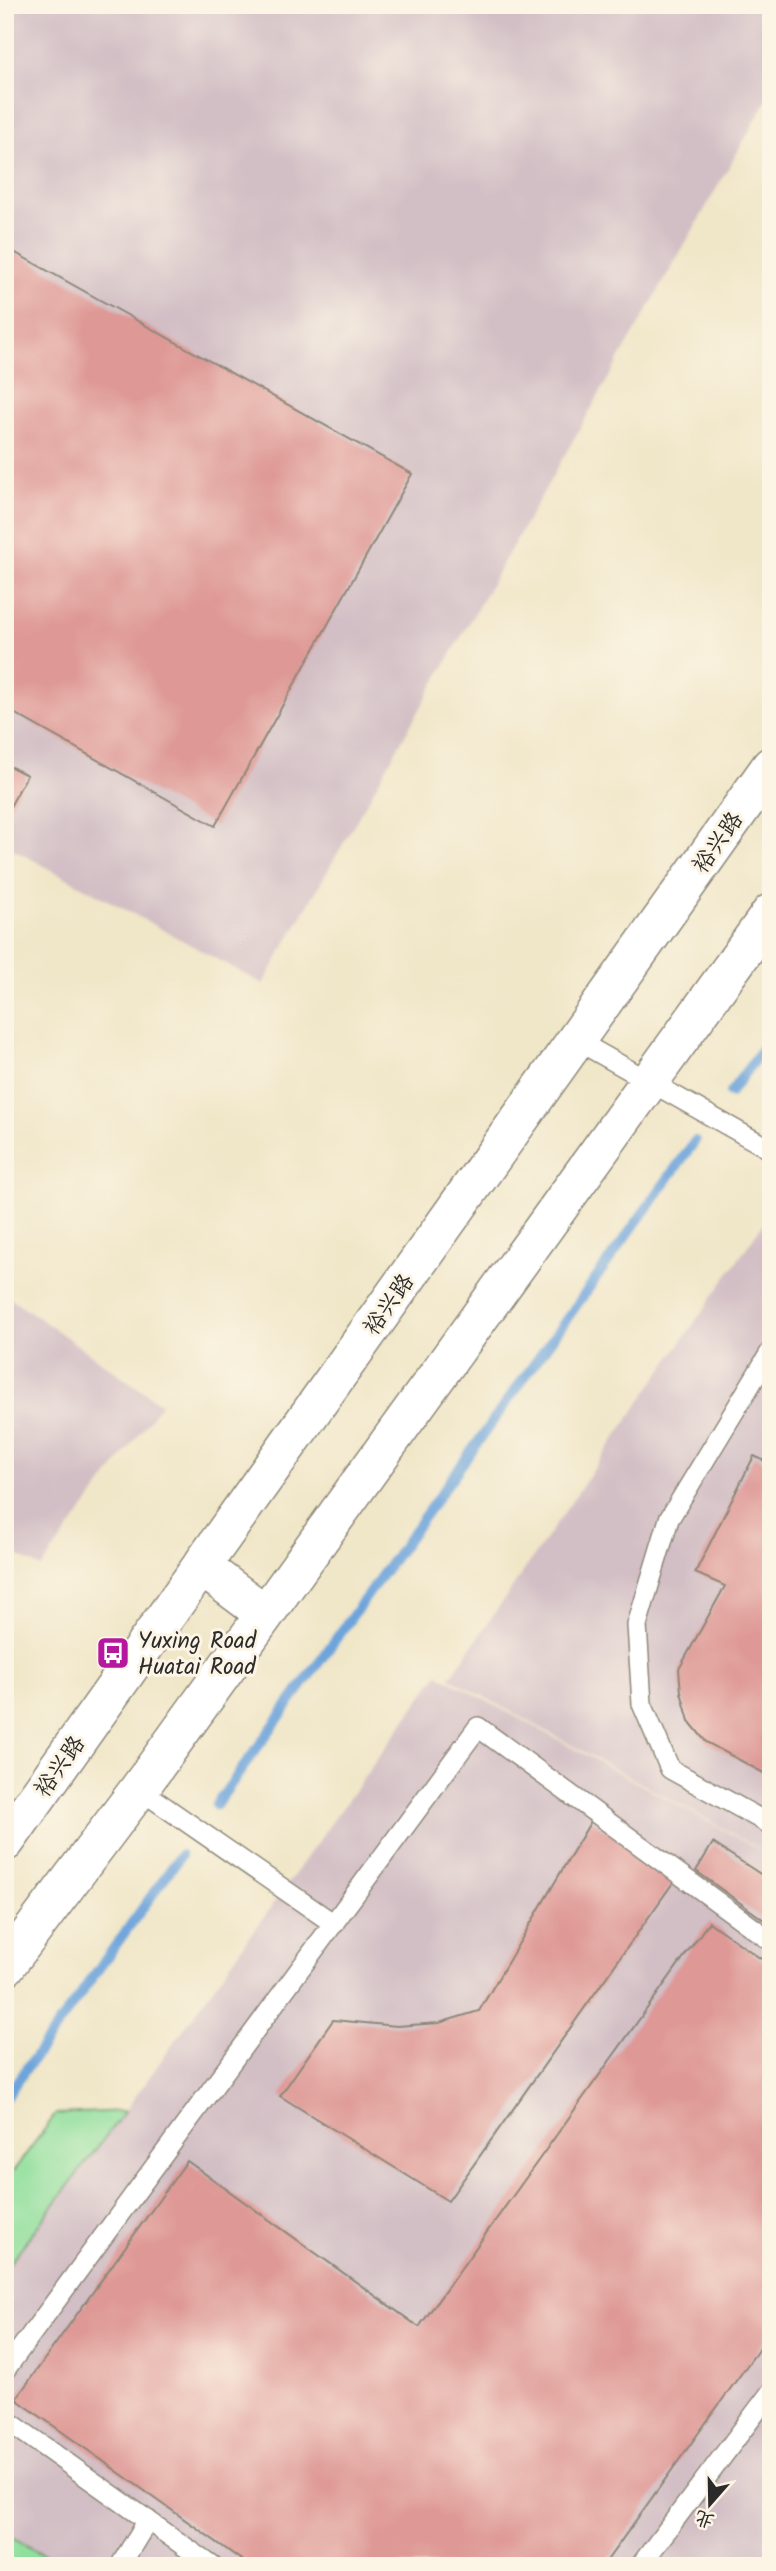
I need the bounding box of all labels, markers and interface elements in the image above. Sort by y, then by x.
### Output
street label: 裕兴路 [684,805,753,882]
street label: 裕兴路 [355,1267,424,1344]
place label: Yuxing Road Huatai Road [138,1624,257,1686]
bus stop icon: Yuxing Road Huatai Road [94,1634,132,1672]
street label: 裕兴路 [26,1729,95,1806]
north arrow [674,2470,744,2540]
text: 北 [691,2501,719,2535]

